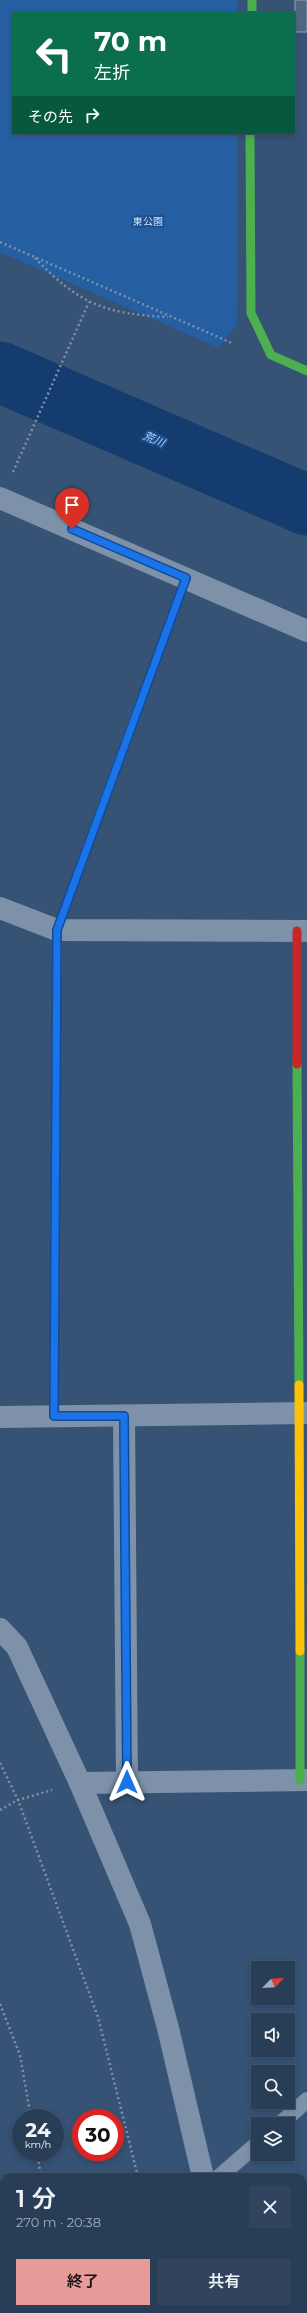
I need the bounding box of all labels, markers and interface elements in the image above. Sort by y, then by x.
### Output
text: 70 m [94,24,167,58]
icon: left [28,28,80,80]
text: 左折 [94,62,130,84]
icon: right [81,104,103,126]
text: その先 [28,107,73,126]
park label: 東公園 [133,215,163,228]
water label: 荒川 [141,428,168,450]
pin [55,488,89,529]
icon: arrive [61,494,83,516]
position arrow [106,1761,148,1803]
north arrow [251,1961,295,2005]
map controls [251,1961,295,2161]
button: sound [251,2013,295,2057]
button: search [251,2065,295,2109]
speed limit sign: 30 [72,2109,124,2161]
button: layers [251,2117,295,2161]
text: 24 [25,2118,51,2142]
text: km/h [25,2138,51,2151]
text: 1 分 [16,2184,56,2213]
button: close [249,2186,291,2228]
text: 270 m · 20:38 [16,2214,101,2230]
button: 終了 [16,2259,150,2305]
button: 共有 [158,2259,291,2305]

